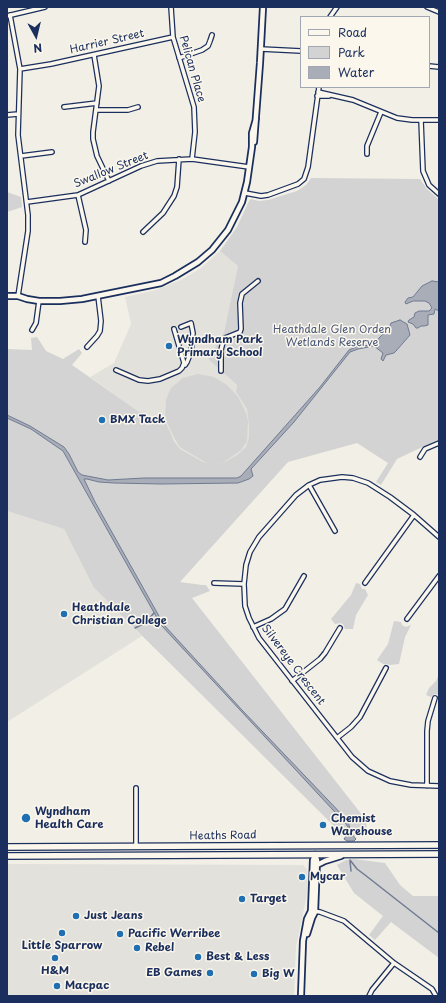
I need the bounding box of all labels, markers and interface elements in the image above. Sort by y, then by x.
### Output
north arrow [16,16,56,56]
legend [300,16,430,88]
text: Road [338,23,367,41]
street label: Harrier Street [69,27,145,57]
street label: Pelican Place [176,34,208,104]
text: N [32,39,43,57]
text: Park [338,43,365,61]
text: Water [338,63,374,81]
street label: Swallow Street [72,149,150,191]
park label: Heathdale Glen Orden Wetlands Reserve [273,323,391,349]
place label: Wyndham Park Primary School [177,333,263,359]
marker: Wyndham Park Primary School [164,341,174,351]
place label: BMX Tack [110,413,165,427]
marker: BMX Tack [97,415,107,425]
place label: Heathdale Christian College [72,601,167,627]
marker: Heathdale Christian College [59,609,69,619]
street label: Silvereye Crescent [258,622,328,708]
place label: Wyndham Health Care [35,805,103,831]
marker: Wyndham Health Care [20,812,32,824]
place label: Chemist Warehouse [331,812,392,838]
marker: Chemist Warehouse [318,820,328,830]
street label: Heaths Road [189,829,257,843]
place label: Mycar [310,870,345,884]
marker: Mycar [297,872,307,882]
place label: Target [250,892,287,906]
marker: Target [237,894,247,904]
place label: Just Jeans [84,909,143,923]
marker: Just Jeans [71,911,81,921]
place label: Pacific Werribee [128,927,220,941]
marker: Little Sparrow [57,928,67,938]
marker: Pacific Werribee [115,929,125,939]
place label: Little Sparrow [22,939,102,953]
place label: Rebel [145,941,174,955]
marker: Rebel [132,943,142,953]
place label: Best & Less [206,950,269,964]
marker: Best & Less [193,952,203,962]
marker: H&M [50,953,60,963]
place label: H&M [41,964,69,978]
place label: EB Games [146,966,202,980]
place label: Big W [262,967,295,981]
marker: EB Games [205,968,215,978]
marker: Big W [249,969,259,979]
place label: Macpac [65,979,109,993]
marker: Macpac [52,981,62,991]

